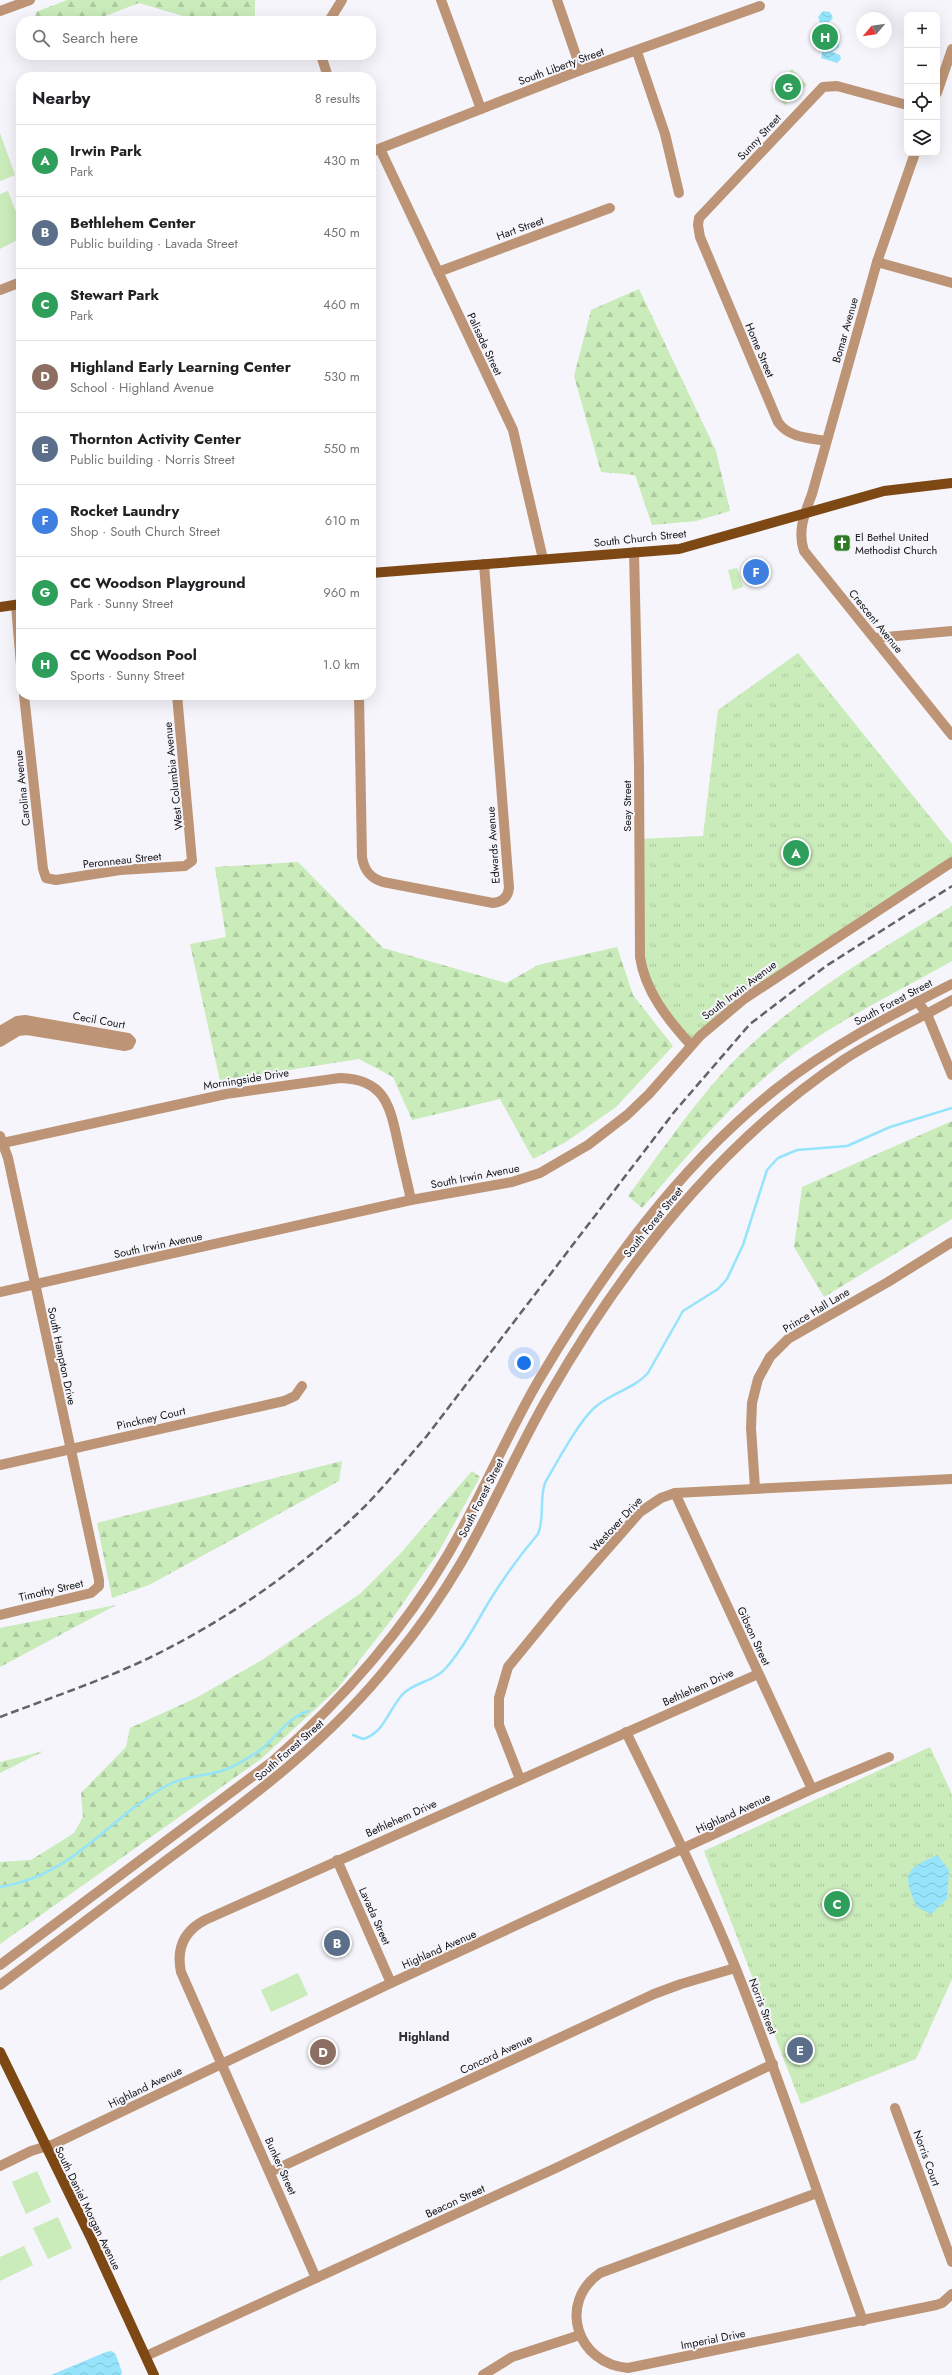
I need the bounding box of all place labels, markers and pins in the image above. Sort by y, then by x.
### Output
pin: H [812,22,838,52]
pin: G [775,72,801,102]
place label: El Bethel United Methodist Church [855,529,937,558]
church icon: El Bethel United Methodist Church [832,533,852,553]
pin: F [743,557,769,587]
pin: A [783,838,809,868]
pin: C [824,1889,850,1919]
pin: B [324,1928,350,1958]
pin: E [787,2035,813,2065]
pin: D [310,2037,336,2067]

